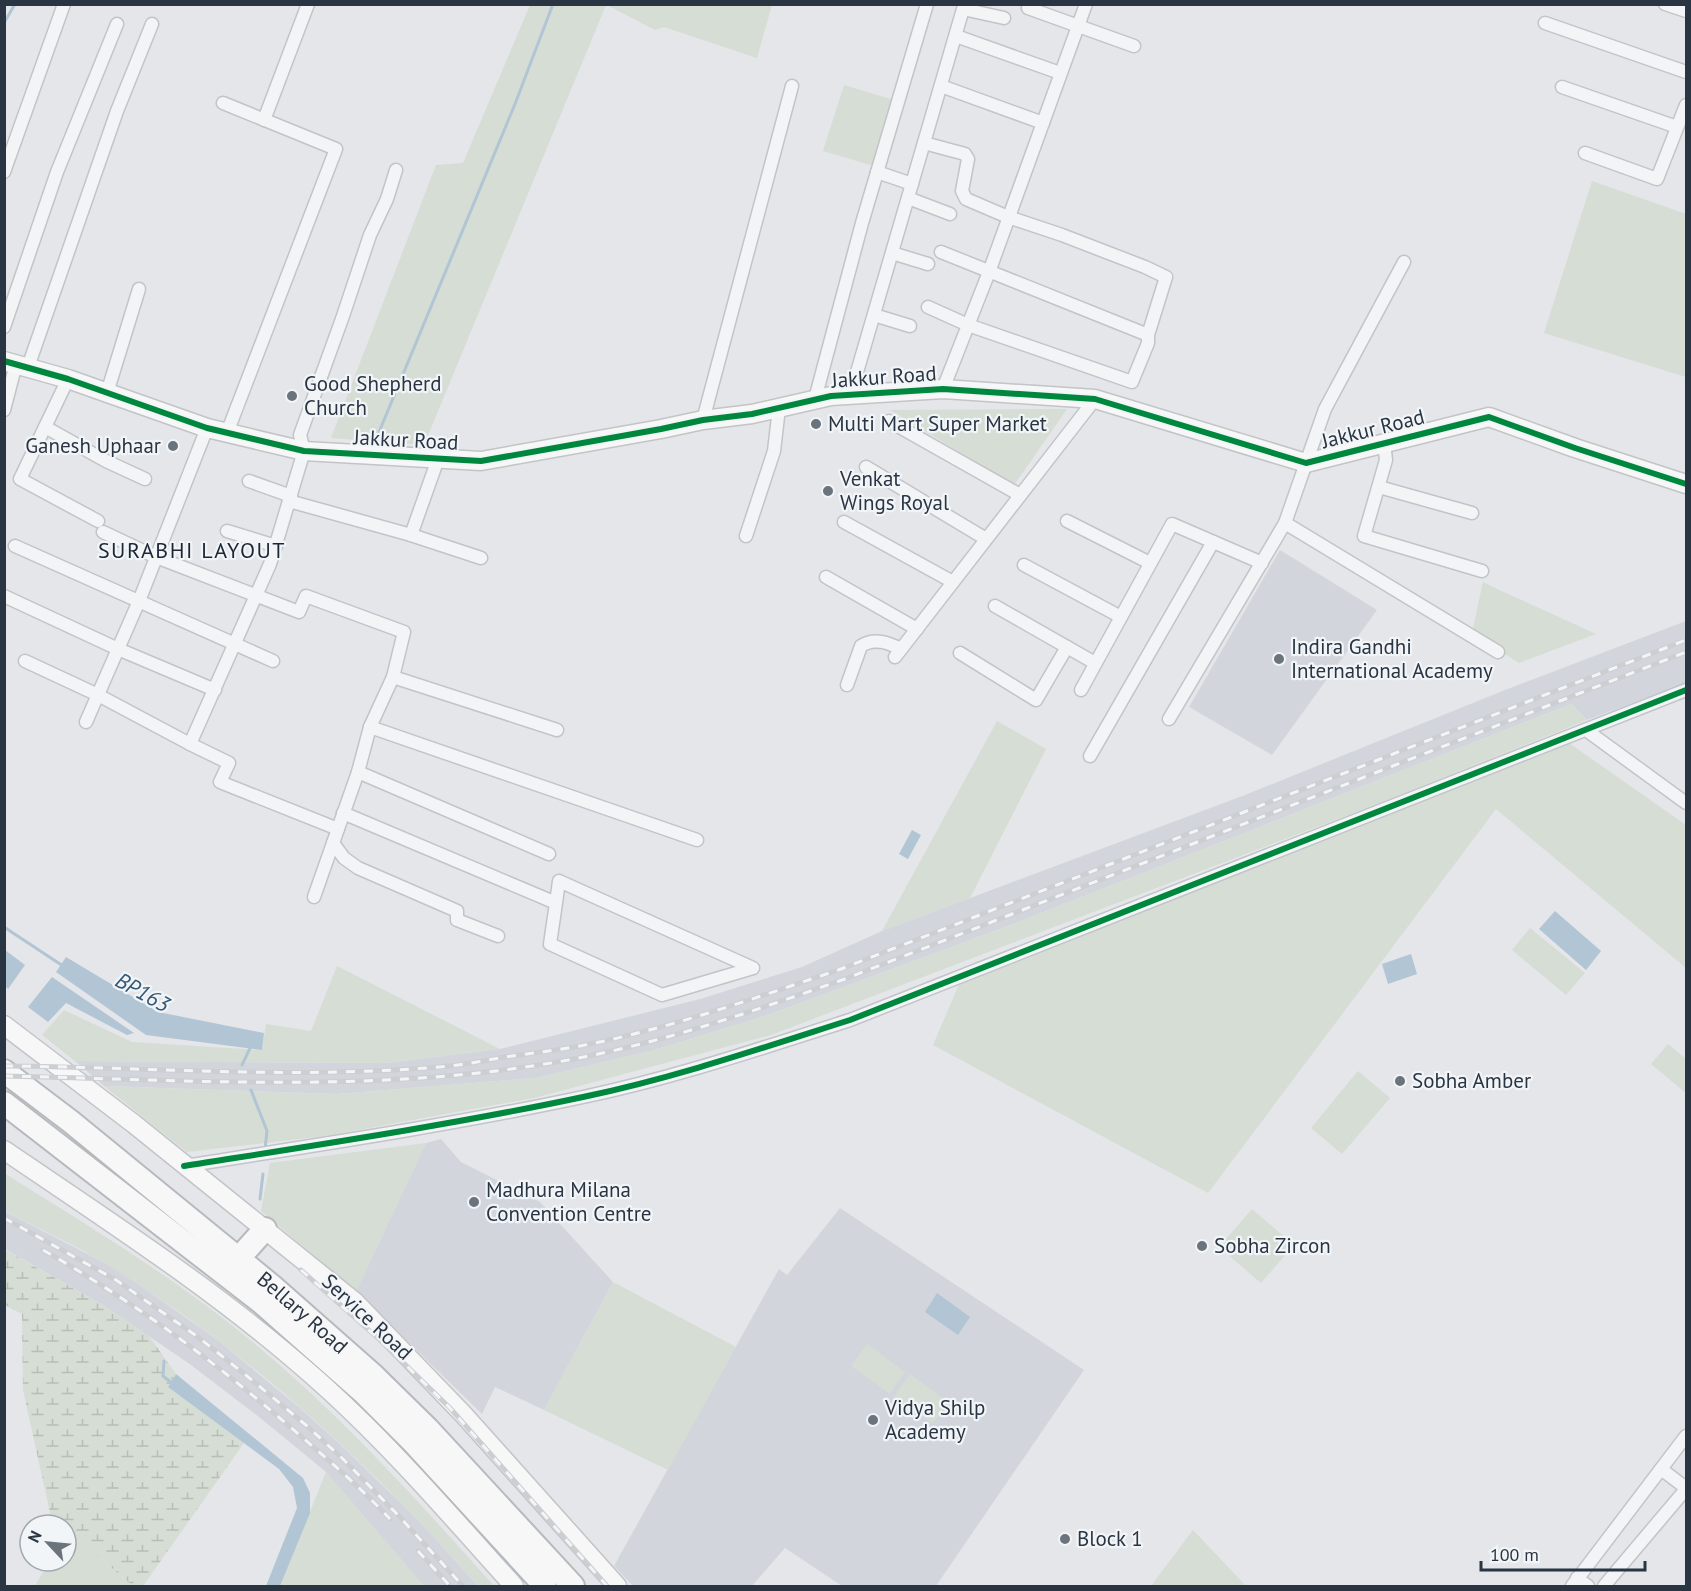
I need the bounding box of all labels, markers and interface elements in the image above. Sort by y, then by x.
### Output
street label: Jakkur Road [830,359,937,394]
place label: Good Shepherd Church [304,370,442,421]
marker: Good Shepherd Church [285,389,299,403]
street label: Jakkur Road [1318,403,1427,455]
place label: Multi Mart Super Market [828,410,1047,437]
marker: Multi Mart Super Market [809,417,823,431]
street label: Jakkur Road [352,423,459,456]
place label: Ganesh Uphaar [25,432,161,459]
marker: Ganesh Uphaar [166,439,180,453]
place label: Venkat Wings Royal [839,465,949,516]
marker: Venkat Wings Royal [821,484,835,498]
district label: SURABHI LAYOUT [98,536,286,564]
place label: Indira Gandhi International Academy [1291,633,1493,684]
marker: Indira Gandhi International Academy [1272,652,1286,666]
water label: BP163 [111,966,176,1019]
place label: Sobha Amber [1412,1067,1531,1094]
marker: Sobha Amber [1393,1074,1407,1088]
place label: Madhura Milana Convention Centre [486,1176,651,1227]
marker: Madhura Milana Convention Centre [467,1195,481,1209]
place label: Sobha Zircon [1214,1232,1331,1259]
marker: Sobha Zircon [1195,1239,1209,1253]
street label: Bellary Road [252,1265,354,1359]
street label: Service Road [316,1268,418,1366]
place label: Vidya Shilp Academy [884,1394,985,1445]
marker: Vidya Shilp Academy [866,1413,880,1427]
north arrow [18,1513,78,1573]
place label: Block 1 [1077,1525,1143,1552]
text: N [23,1527,46,1546]
marker: Block 1 [1058,1532,1072,1546]
scale bar [1481,1534,1644,1572]
text: 100 m [1490,1543,1539,1566]

